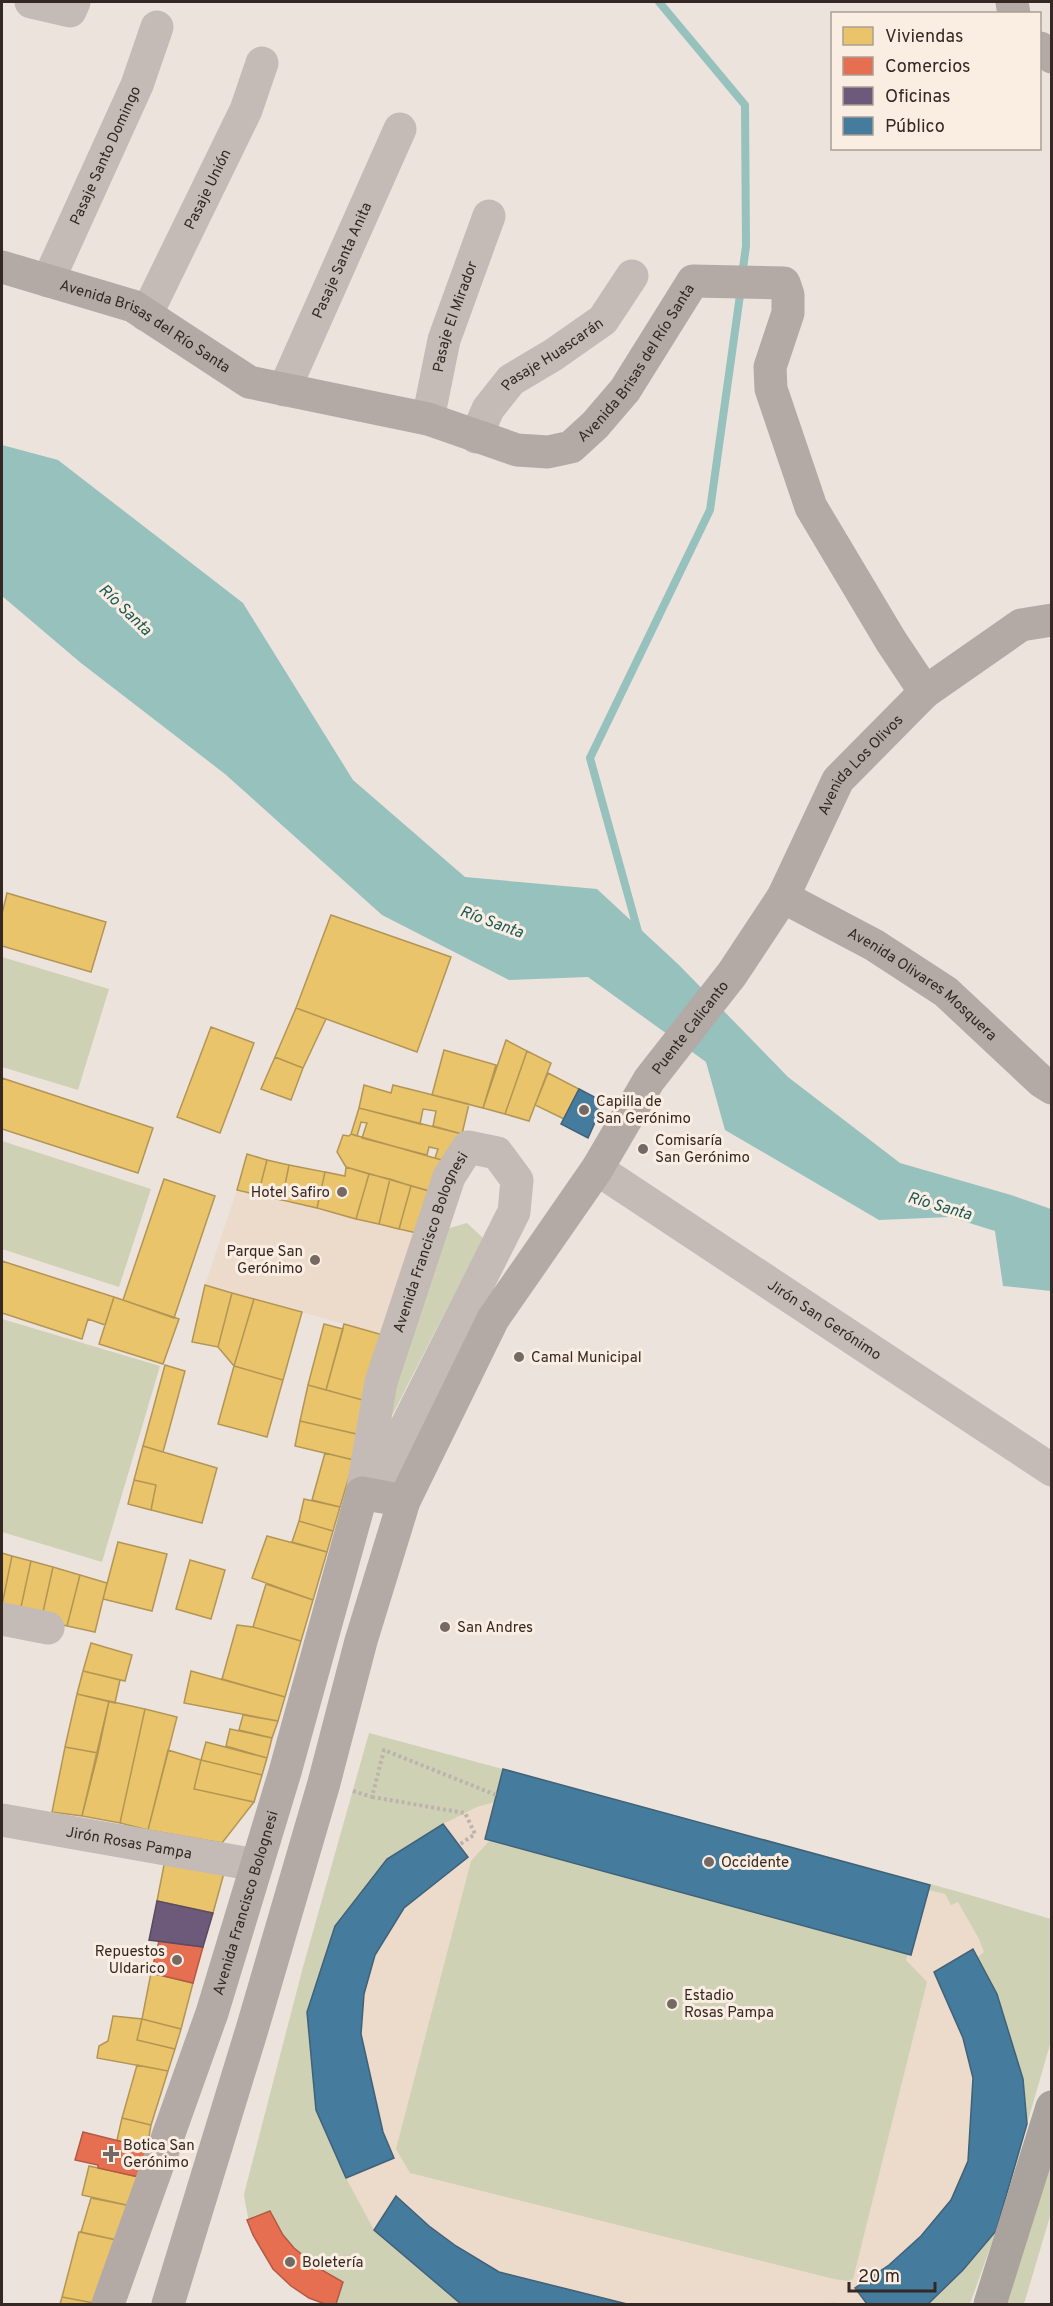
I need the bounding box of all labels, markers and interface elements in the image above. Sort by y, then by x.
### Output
legend [831,12,1041,150]
text: Viviendas [885,26,963,49]
text: Comercios [885,56,971,79]
street label: Pasaje Santo Domingo [67,83,146,229]
text: Oficinas [885,86,950,109]
text: Público [885,116,945,139]
street label: Pasaje Unión [181,147,236,233]
street label: Pasaje Santa Anita [309,200,377,322]
street label: Pasaje El Mirador [430,259,483,374]
street label: Avenida Brisas del Río Santa [57,277,233,378]
street label: Avenida Brisas del Río Santa [574,281,700,447]
street label: Pasaje Huascarán [498,314,608,396]
water label: Río Santa [94,580,156,641]
street label: Avenida Los Olivos [815,711,908,819]
water label: Río Santa [457,902,526,944]
street label: Avenida Olivares Mosquera [844,925,1000,1046]
street label: Puente Calicanto [649,978,734,1079]
place label: Capilla de San Gerónimo [596,1093,691,1129]
marker: Capilla de San Gerónimo [577,1103,591,1117]
place label: Comisaría San Gerónimo [655,1132,750,1168]
marker: Comisaría San Gerónimo [636,1142,650,1156]
street label: Avenida Francisco Bolognesi [390,1149,473,1336]
place label: Hotel Safiro [251,1184,330,1203]
marker: Hotel Safiro [335,1185,349,1199]
water label: Río Santa [905,1188,975,1226]
place label: Parque San Gerónimo [226,1243,303,1279]
marker: Parque San Gerónimo [308,1253,322,1267]
street label: Jirón San Gerónimo [763,1276,885,1365]
place label: Camal Municipal [531,1349,642,1368]
marker: Camal Municipal [512,1350,526,1364]
place label: San Andres [457,1619,533,1638]
marker: San Andres [438,1620,452,1634]
street label: Avenida Francisco Bolognesi [210,1809,284,1998]
street label: Jirón Rosas Pampa [64,1823,193,1864]
place label: Occidente [721,1854,789,1873]
marker: Occidente [702,1855,716,1869]
place label: Repuestos Uldarico [95,1943,165,1979]
marker: Repuestos Uldarico [170,1953,184,1967]
place label: Estadio Rosas Pampa [684,1987,774,2023]
marker: Estadio Rosas Pampa [665,1997,679,2011]
place label: Botica San Gerónimo [123,2137,195,2173]
marker: Botica San Gerónimo [104,2147,118,2161]
place label: Boletería [302,2254,363,2273]
marker: Boletería [283,2255,297,2269]
scale bar [849,2255,934,2293]
text: 20 m [858,2266,900,2289]

